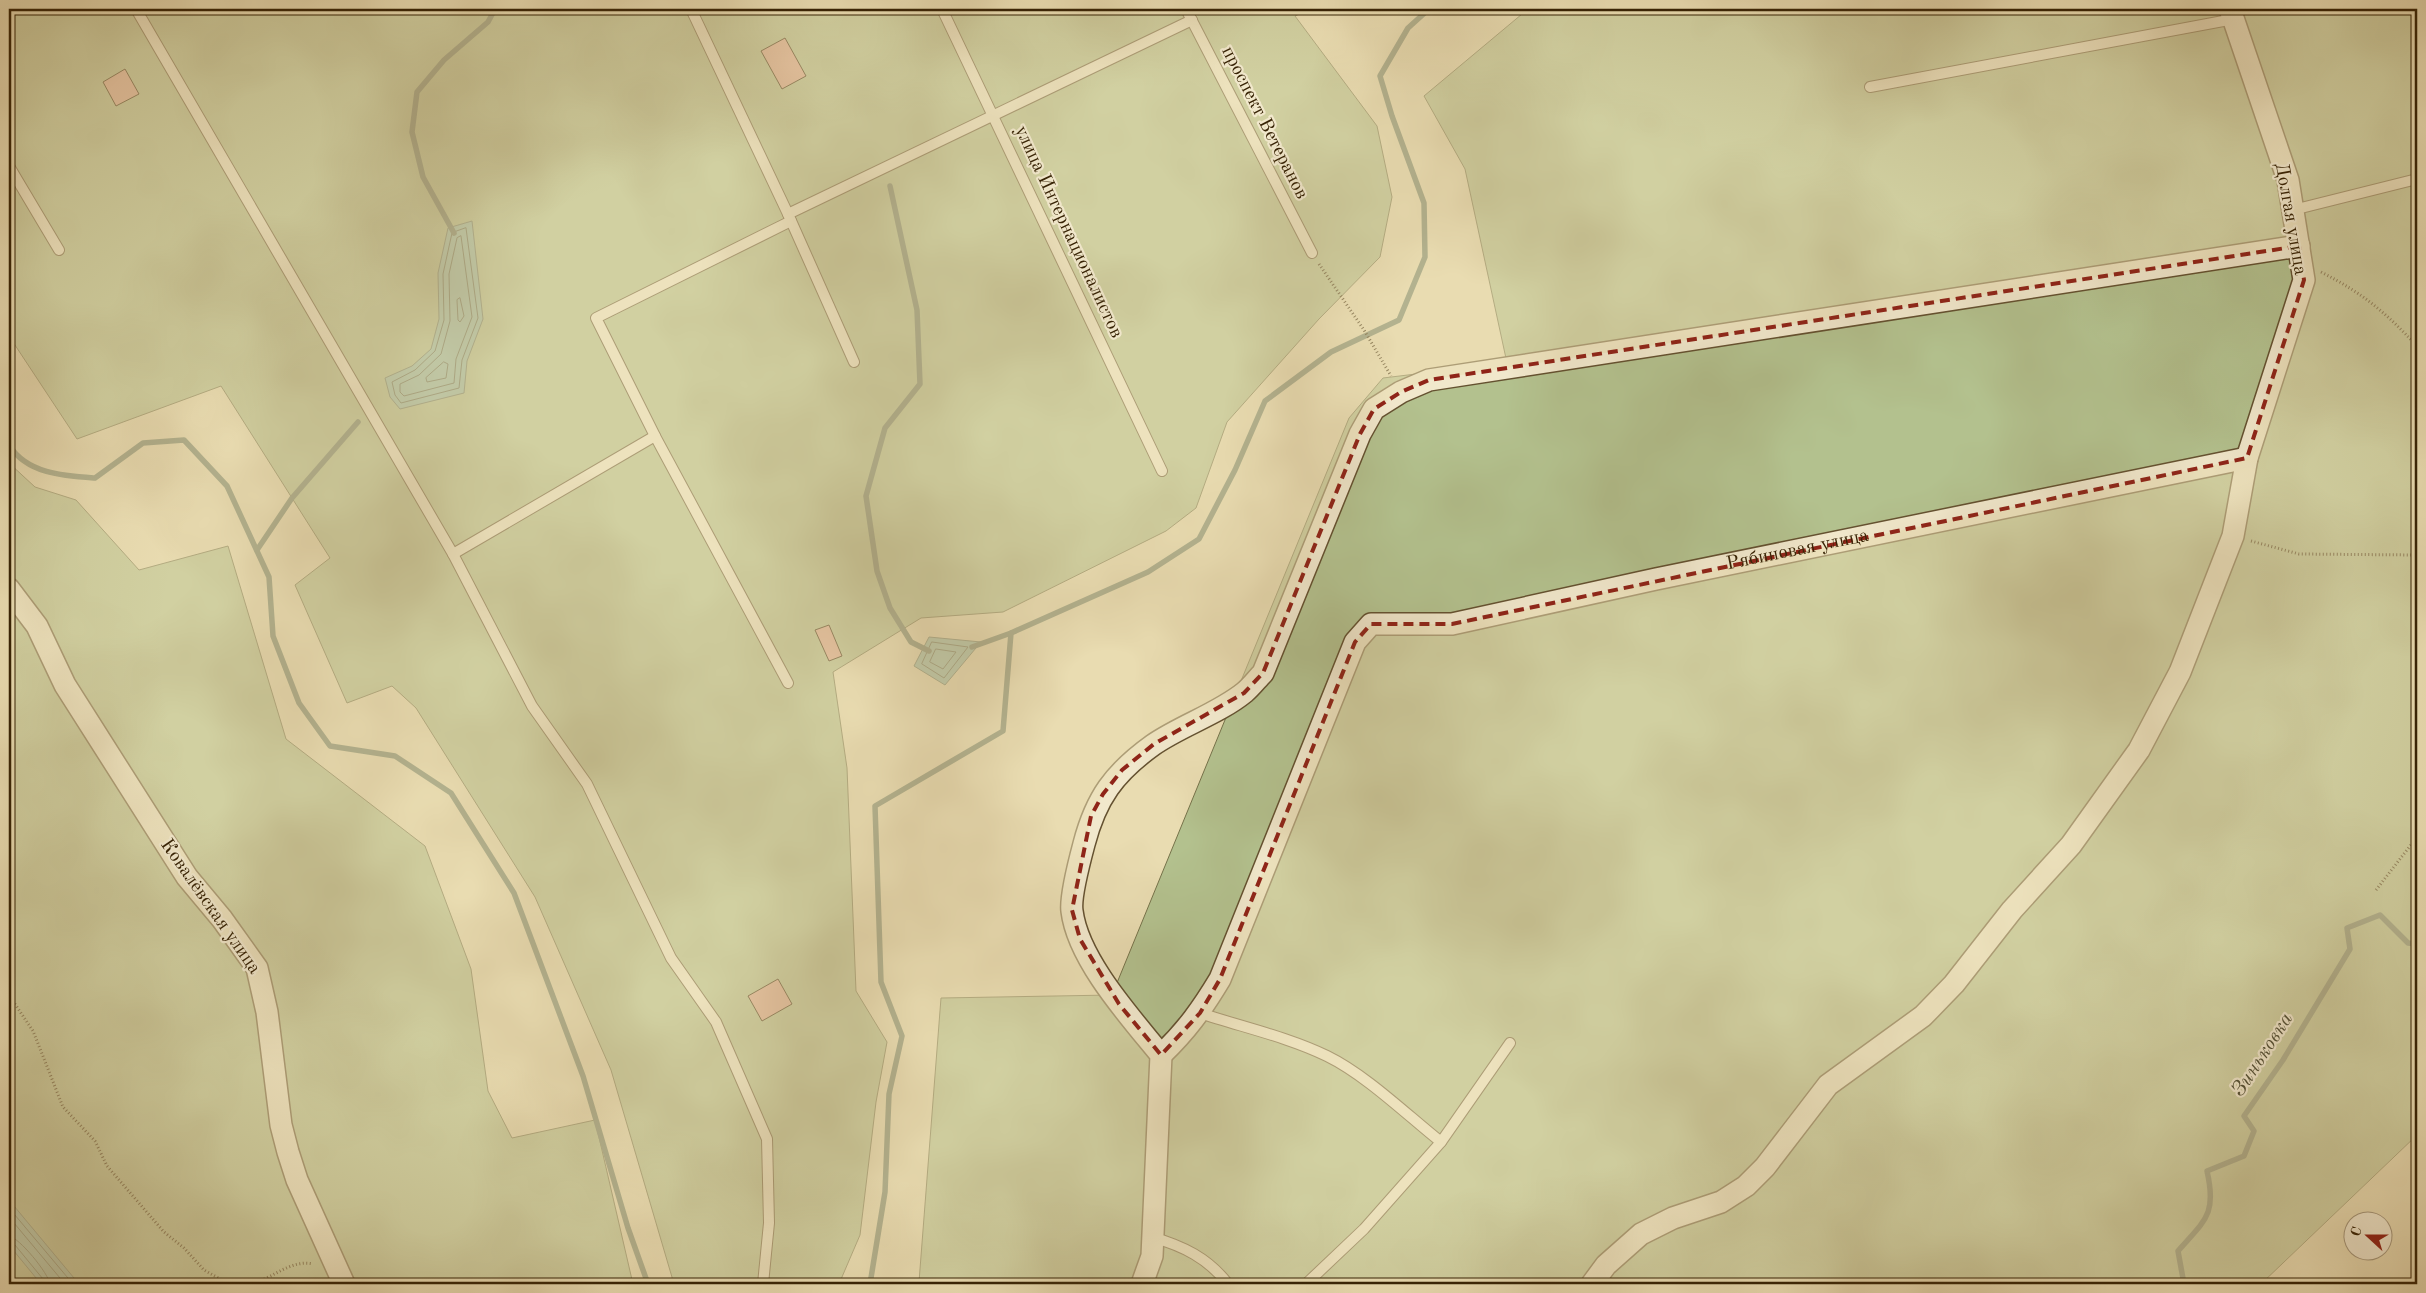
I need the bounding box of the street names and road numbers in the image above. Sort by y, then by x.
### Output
street label: проспект Ветеранов [1217,44,1311,202]
street label: улица Интернационалистов [1010,123,1126,341]
street label: Долгая улица [2271,161,2309,277]
street label: Рябиновая улица [1725,526,1871,574]
street label: Ковалёвская улица [156,836,264,979]

